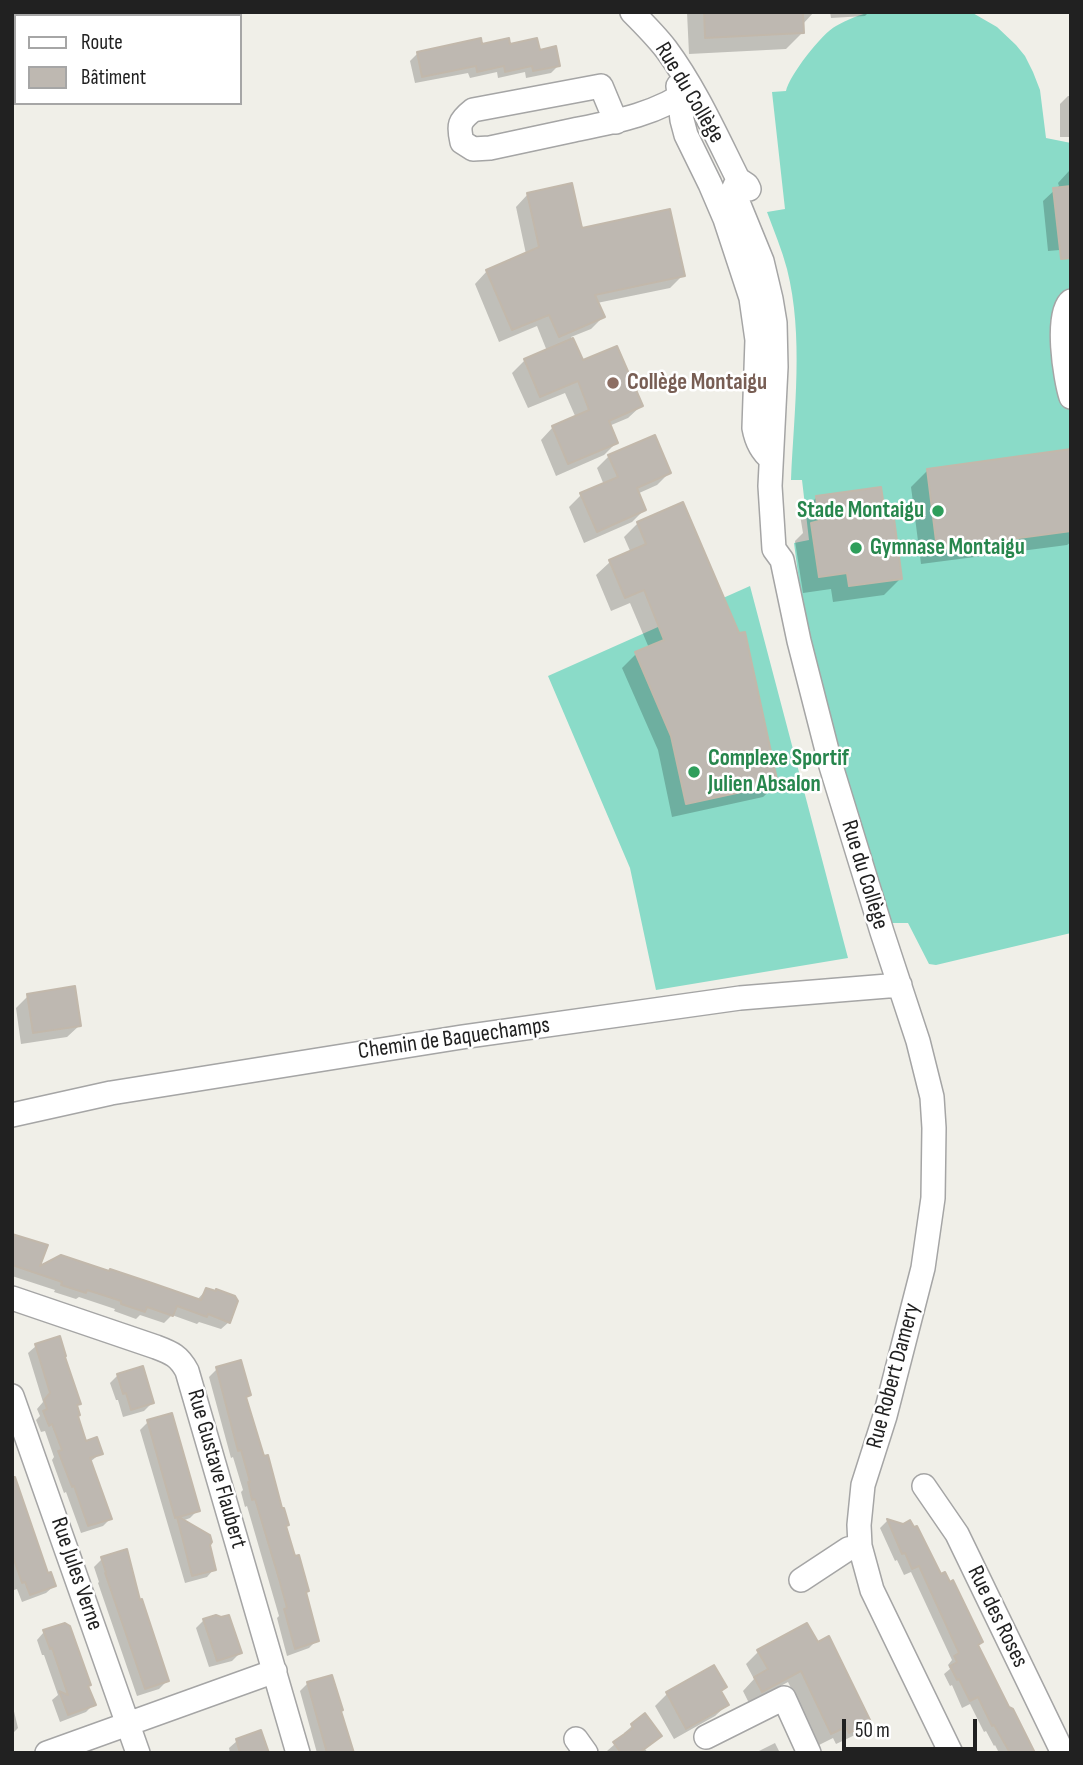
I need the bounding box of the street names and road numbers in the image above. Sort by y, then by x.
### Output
street label: Rue du Collège [648,38,730,148]
street label: Rue du Collège [834,817,894,933]
street label: Chemin de Baquechamps [356,1012,552,1066]
street label: Rue Robert Damery [861,1300,927,1452]
street label: Rue Gustave Flaubert [180,1386,252,1552]
street label: Rue Jules Verne [44,1514,108,1634]
street label: Rue des Roses [961,1562,1033,1672]

